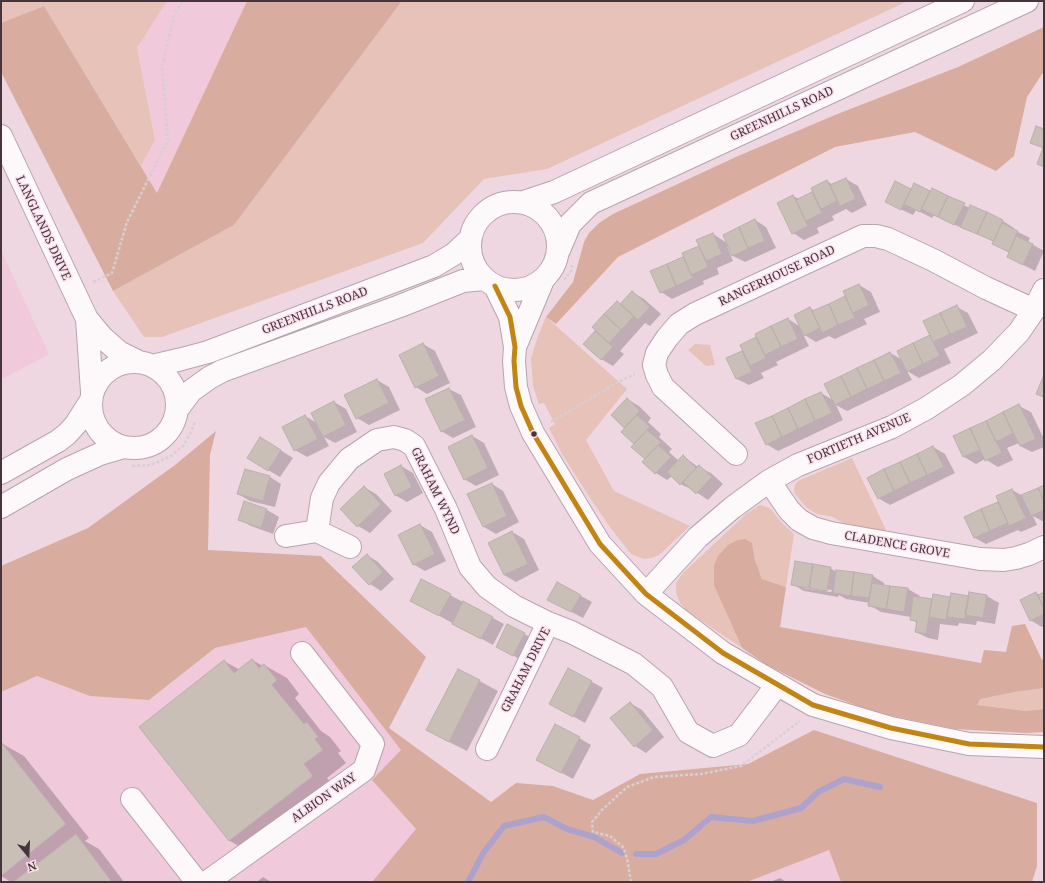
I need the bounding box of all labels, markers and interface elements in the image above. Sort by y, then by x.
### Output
street label: GREENHILLS ROAD [728,84,836,144]
street label: LANGLANDS DRIVE [12,173,74,283]
street label: RANGERHOUSE ROAD [716,243,838,309]
street label: GREENHILLS ROAD [260,284,370,338]
street label: FORTIETH AVENUE [805,411,913,467]
unlabelled marker [529,429,539,439]
street label: GRAHAM WYND [408,445,462,537]
street label: CLADENCE GROVE [843,529,951,561]
street label: GRAHAM DRIVE [498,625,554,715]
street label: ALBION WAY [289,770,359,826]
north arrow [8,835,48,875]
text: N [26,858,39,875]

